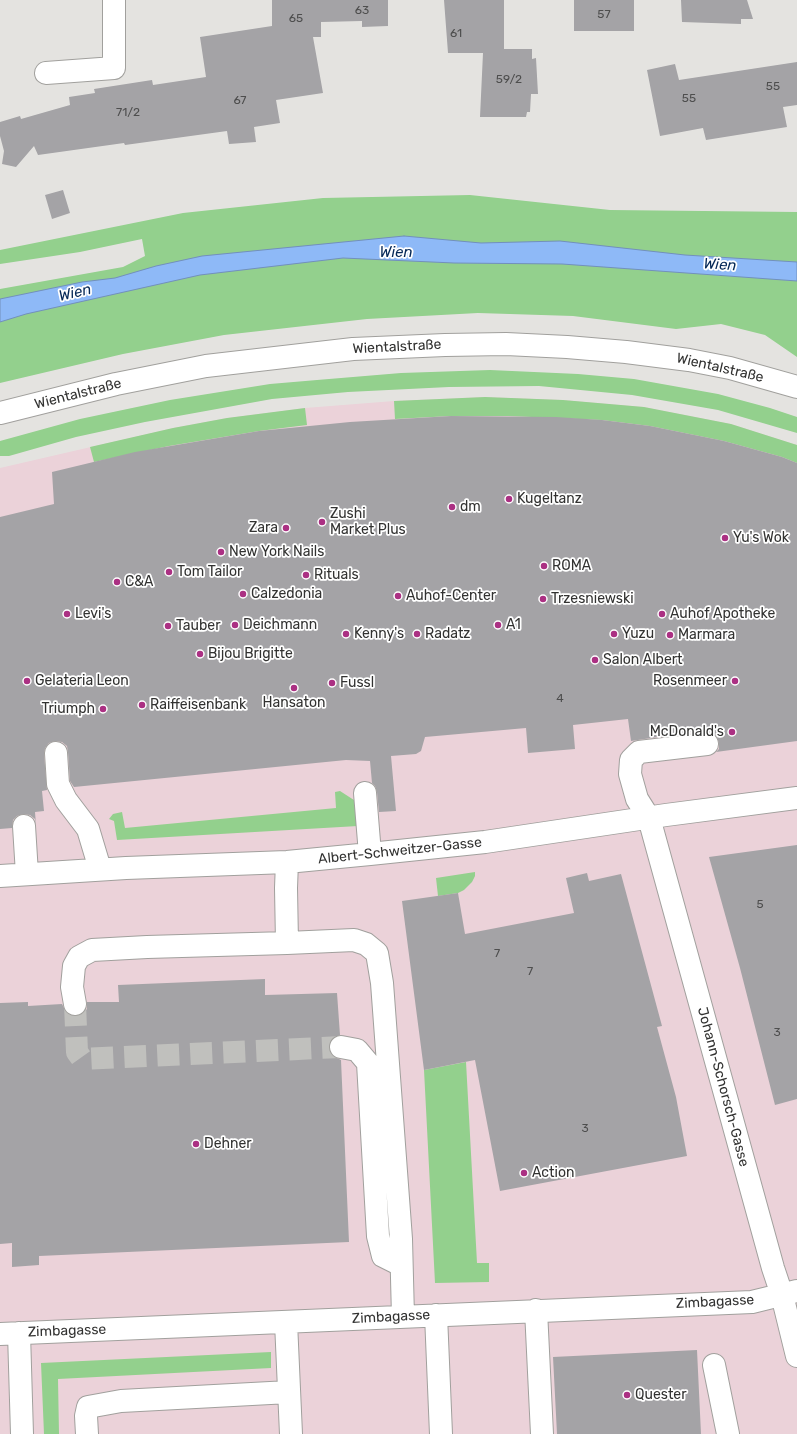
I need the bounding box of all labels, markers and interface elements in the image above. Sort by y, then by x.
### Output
house number: 63 [355,4,369,18]
house number: 57 [597,8,611,22]
house number: 65 [289,12,303,26]
house number: 61 [450,27,462,41]
house number: 59/2 [496,73,522,87]
house number: 55 [766,80,780,94]
house number: 55 [682,92,696,106]
house number: 67 [233,94,247,108]
house number: 71/2 [116,106,140,120]
water label: Wien [380,244,412,262]
water label: Wien [703,255,737,275]
water label: Wien [57,281,93,305]
street label: Wientalstraße [352,336,442,358]
street label: Wientalstraße [675,350,765,386]
street label: Wientalstraße [33,375,123,413]
place label: Kugeltanz [517,491,582,507]
marker: Kugeltanz [504,494,514,504]
place label: dm [460,499,481,515]
marker: dm [447,502,457,512]
place label: Zushi Market Plus [330,506,406,538]
marker: Zushi Market Plus [317,517,327,527]
place label: Zara [249,520,278,536]
marker: Zara [281,523,291,533]
place label: Yu's Wok [733,530,789,546]
marker: Yu's Wok [720,533,730,543]
place label: New York Nails [229,544,324,560]
marker: New York Nails [216,547,226,557]
place label: ROMA [552,558,591,574]
marker: ROMA [539,561,549,571]
place label: Tom Tailor [177,564,242,580]
marker: Tom Tailor [164,567,174,577]
place label: Rituals [314,567,359,583]
marker: Rituals [301,570,311,580]
place label: C&A [125,574,153,590]
marker: C&A [112,577,122,587]
place label: Calzedonia [251,586,322,602]
place label: Auhof-Center [406,588,496,604]
marker: Calzedonia [238,589,248,599]
marker: Auhof-Center [393,591,403,601]
place label: Trzesniewski [551,591,634,607]
marker: Trzesniewski [538,594,548,604]
place label: Levi's [75,606,111,622]
place label: Auhof Apotheke [670,606,775,622]
marker: Levi's [62,609,72,619]
marker: Auhof Apotheke [657,609,667,619]
place label: Deichmann [243,617,317,633]
place label: A1 [506,617,521,633]
place label: Tauber [176,618,220,634]
marker: Deichmann [230,620,240,630]
marker: A1 [493,620,503,630]
marker: Tauber [163,621,173,631]
place label: Kenny's [354,626,404,642]
place label: Radatz [425,626,470,642]
place label: Yuzu [622,626,654,642]
place label: Marmara [678,627,735,643]
marker: Kenny's [341,629,351,639]
marker: Radatz [412,629,422,639]
marker: Yuzu [609,629,619,639]
marker: Marmara [665,630,675,640]
place label: Bijou Brigitte [208,646,293,662]
marker: Bijou Brigitte [195,649,205,659]
place label: Salon Albert [603,652,683,668]
marker: Salon Albert [590,655,600,665]
place label: Gelateria Leon [35,673,129,689]
place label: Rosenmeer [653,673,727,689]
place label: Fussl [340,675,374,691]
marker: Gelateria Leon [22,676,32,686]
marker: Rosenmeer [730,676,740,686]
marker: Fussl [327,678,337,688]
marker: Hansaton [289,683,299,693]
house number: 4 [556,692,564,706]
place label: Hansaton [262,695,326,711]
place label: Raiffeisenbank [150,697,246,713]
marker: Raiffeisenbank [137,700,147,710]
place label: Triumph [42,701,95,717]
marker: Triumph [98,704,108,714]
place label: McDonald's [650,724,724,740]
marker: McDonald's [727,727,737,737]
street label: Albert-Schweitzer-Gasse [317,834,483,868]
house number: 5 [756,898,764,912]
house number: 7 [494,947,500,961]
house number: 7 [527,965,533,979]
street label: Johann-Schorsch-Gasse [694,1005,752,1169]
house number: 3 [773,1026,781,1040]
house number: 3 [581,1122,589,1136]
place label: Dehner [204,1136,252,1152]
marker: Dehner [191,1139,201,1149]
place label: Action [532,1165,574,1181]
marker: Action [519,1168,529,1178]
street label: Zimbagasse [675,1292,755,1312]
street label: Zimbagasse [351,1307,431,1327]
street label: Zimbagasse [27,1321,107,1341]
place label: Quester [635,1387,687,1403]
marker: Quester [622,1390,632,1400]

